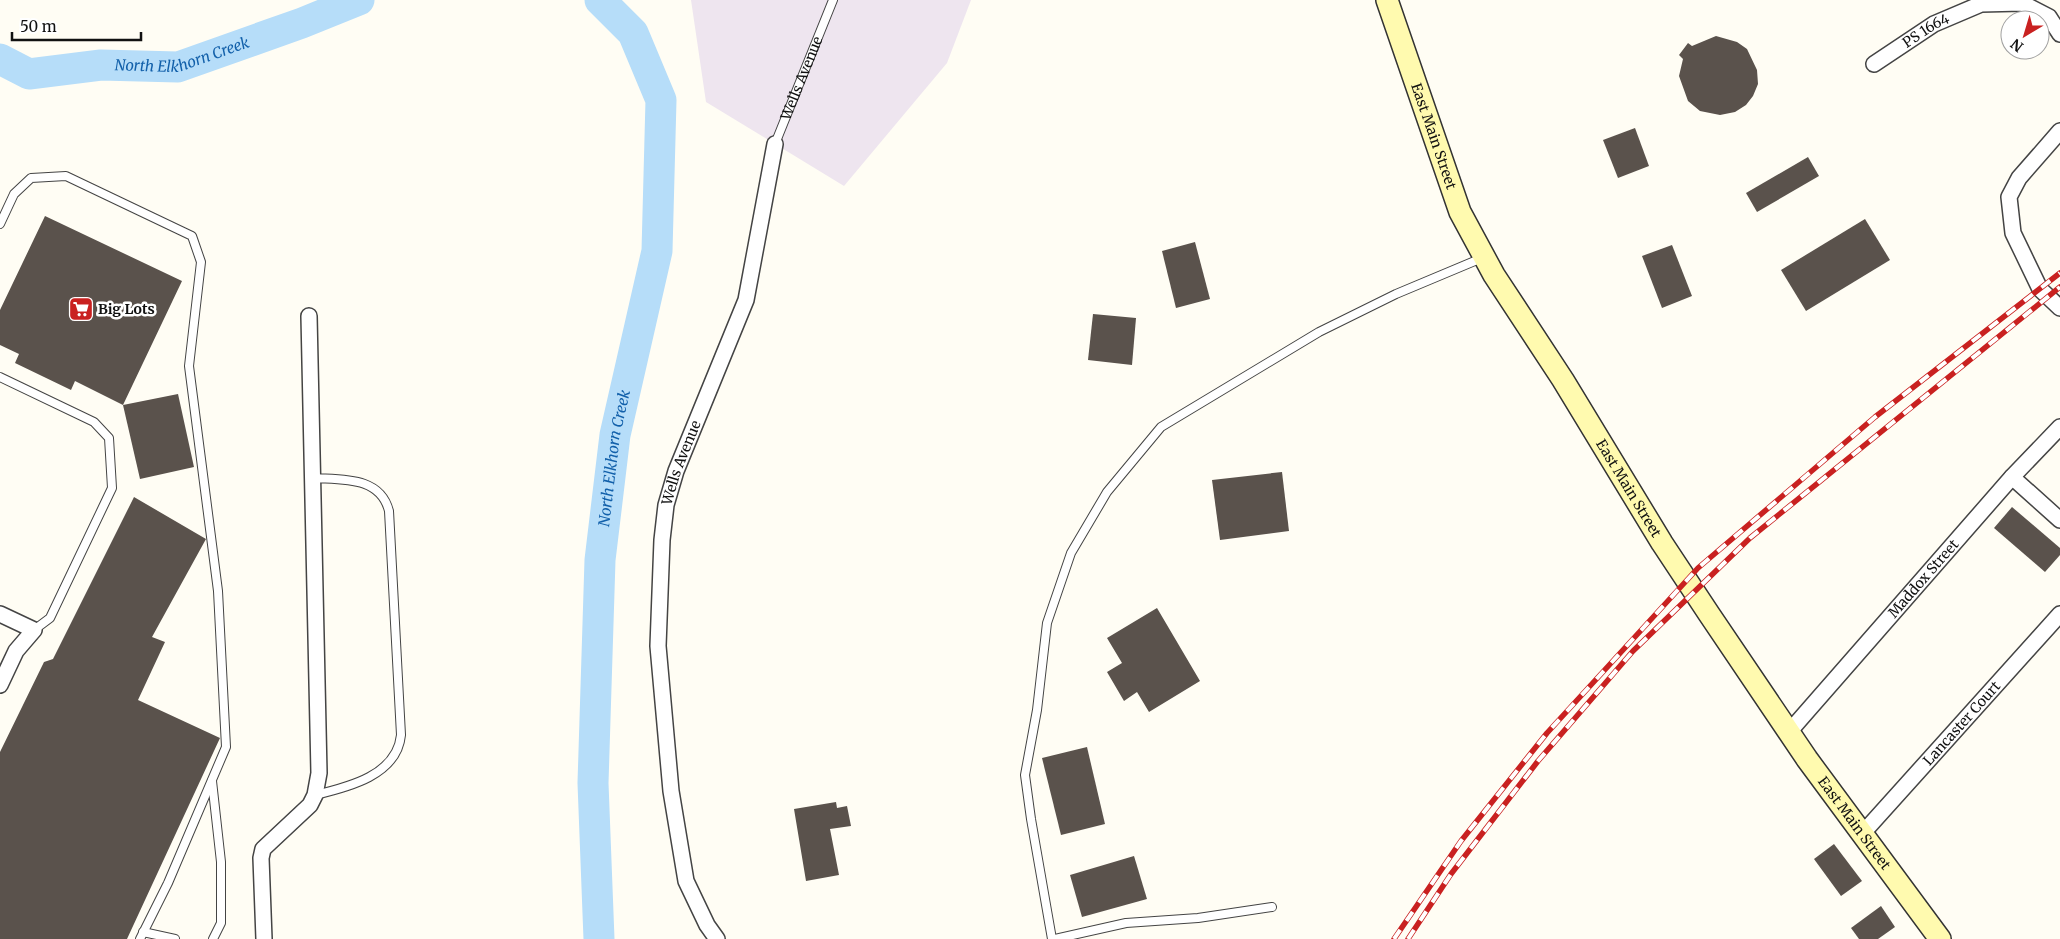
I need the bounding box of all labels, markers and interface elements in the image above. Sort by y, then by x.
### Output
street label: PS 1664 [1899,9,1952,51]
scale bar [12,10,141,42]
north arrow [2000,10,2050,60]
text: 50 m [20,17,57,36]
water label: North Elkhorn Creek [114,32,252,76]
street label: Wells Avenue [776,34,826,124]
text: N [2007,35,2027,56]
street label: East Main Street [1407,81,1461,192]
supermarket icon: Big Lots [68,296,94,322]
place label: Big Lots [98,300,155,318]
water label: North Elkhorn Creek [594,387,634,528]
street label: Wells Avenue [657,418,705,508]
street label: East Main Street [1592,436,1666,541]
street label: Maddox Street [1884,535,1963,621]
street label: Lancaster Court [1919,677,2005,769]
street label: East Main Street [1814,773,1895,874]

